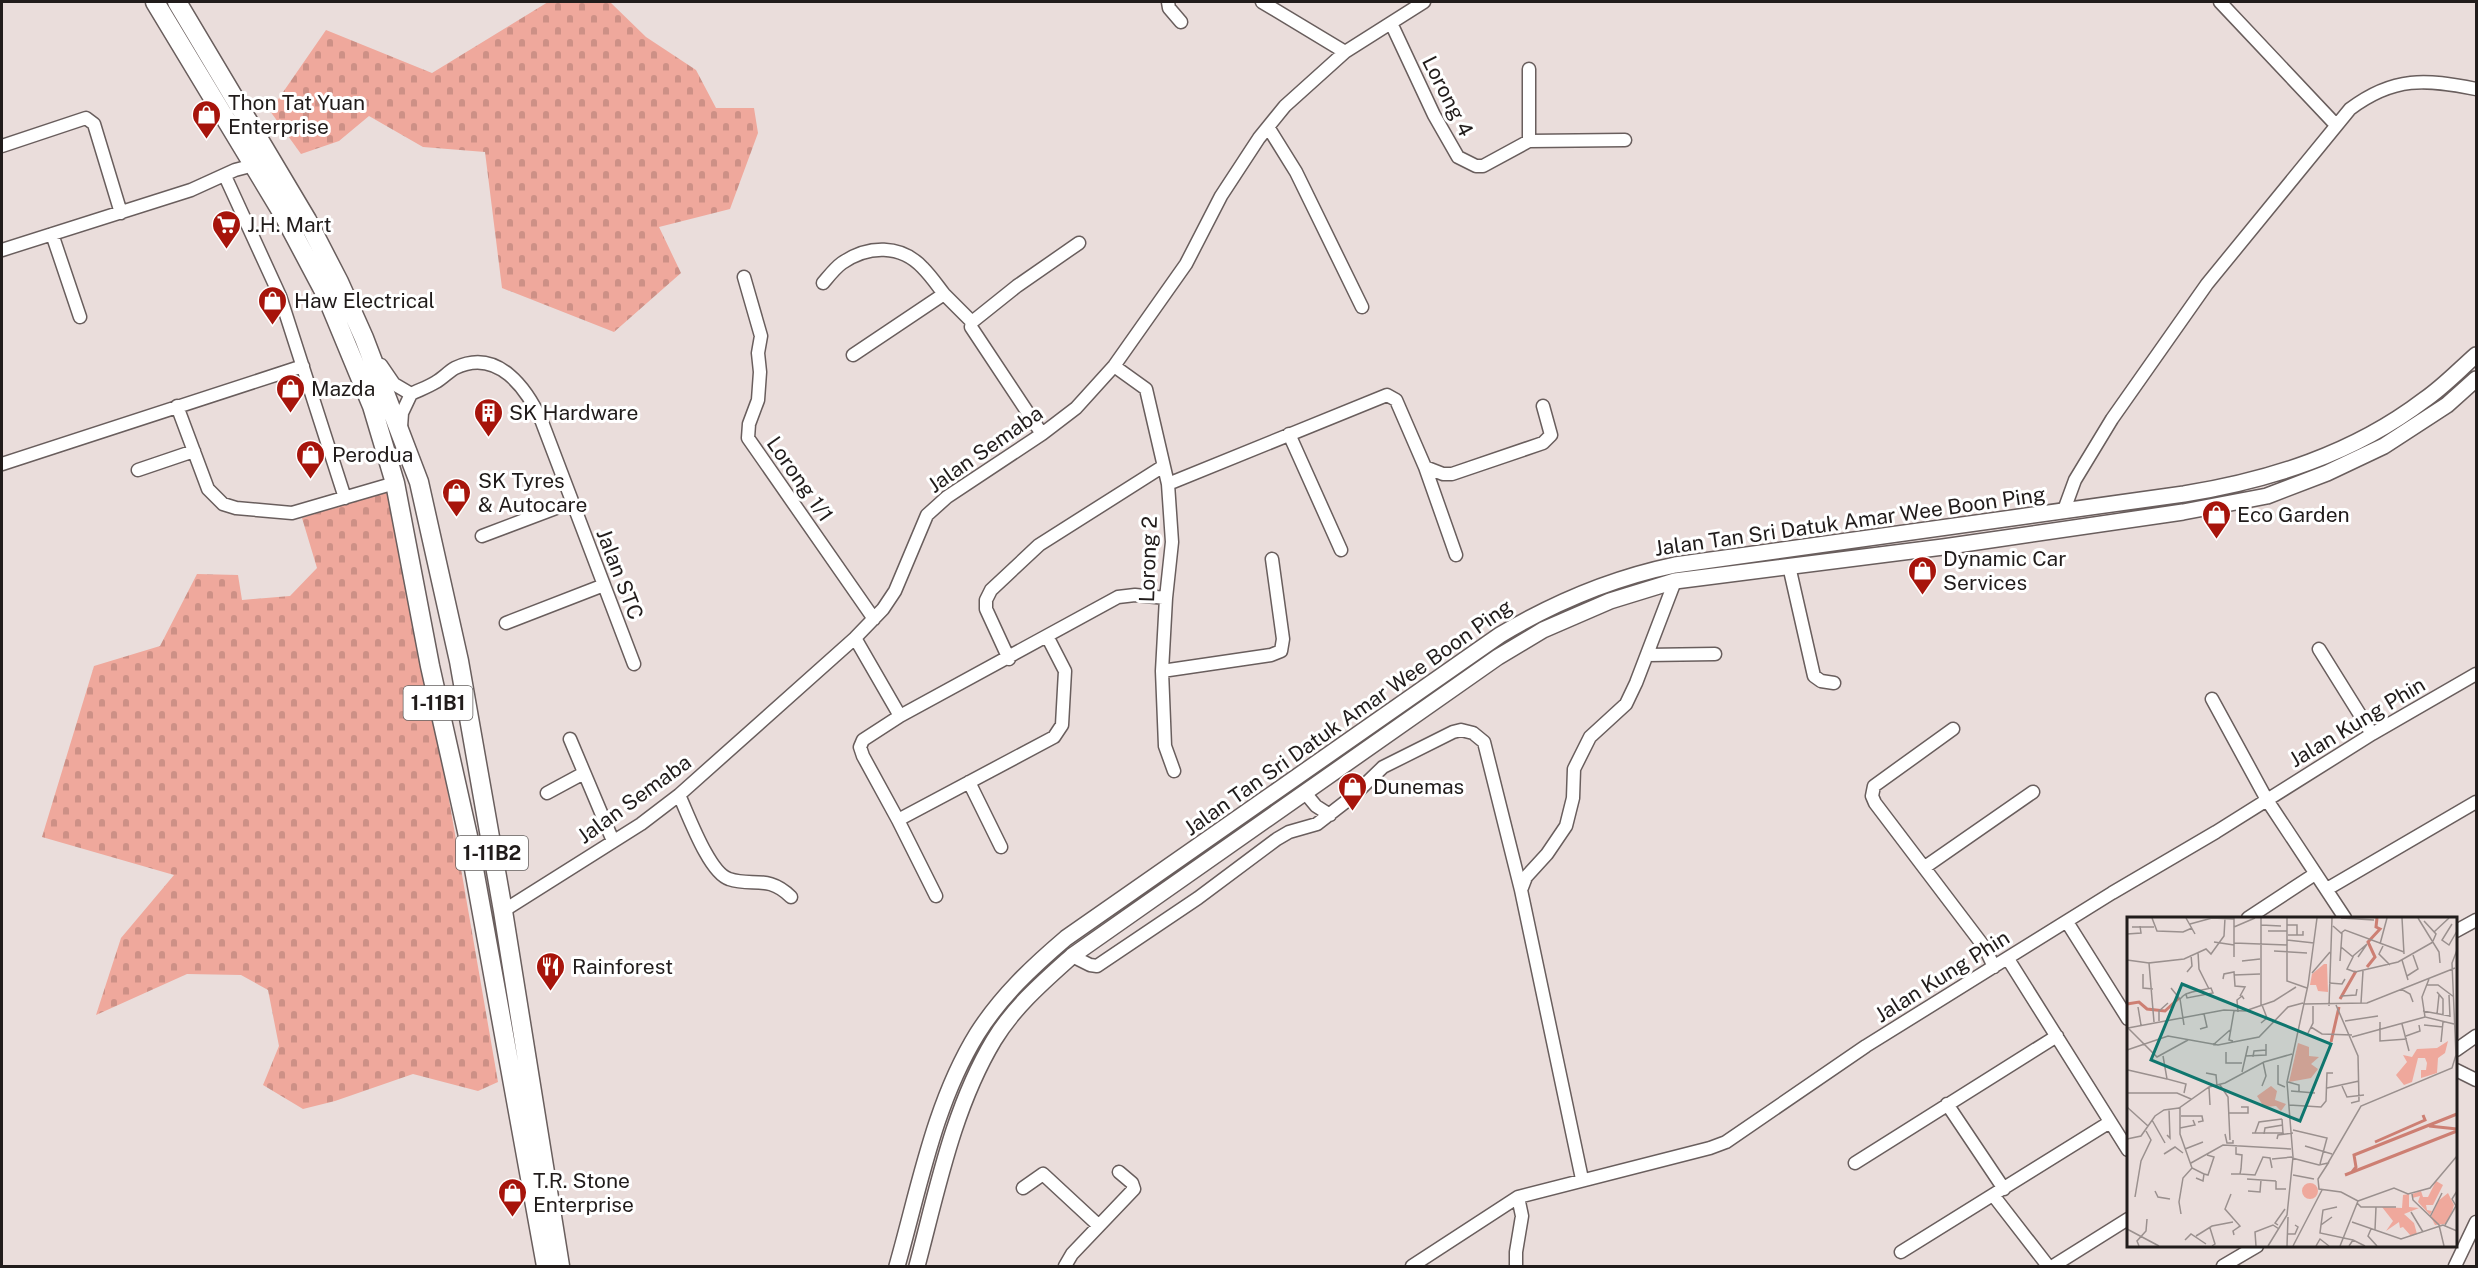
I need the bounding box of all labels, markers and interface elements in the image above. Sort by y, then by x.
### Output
street label: Lorong 4 [1417,52,1479,140]
place label: Thon Tat Yuan Enterprise [228,90,365,139]
shop icon: Thon Tat Yuan Enterprise [191,98,223,140]
supermarket icon: J.H. Mart [210,208,242,250]
place label: J.H. Mart [247,212,332,237]
shop icon: Haw Electrical [257,284,289,326]
place label: Haw Electrical [294,288,435,313]
shop icon: Mazda [274,372,306,414]
place label: Mazda [311,376,375,401]
building icon: SK Hardware [472,396,504,438]
place label: SK Hardware [509,400,638,425]
street label: Jalan Semaba [923,400,1047,498]
street label: Lorong 1/1 [762,432,838,526]
shop icon: Perodua [295,438,327,480]
place label: Perodua [332,442,413,467]
place label: SK Tyres & Autocare [478,468,588,517]
shop icon: SK Tyres & Autocare [441,476,473,518]
street label: Jalan Tan Sri Datuk Amar Wee Boon Ping [1653,481,2047,561]
shop icon: Eco Garden [2200,498,2232,540]
place label: Eco Garden [2237,502,2350,527]
street label: Lorong 2 [1134,515,1162,603]
street label: Jalan STC [591,525,649,623]
place label: Dynamic Car Services [1943,546,2066,595]
shop icon: Dynamic Car Services [1906,554,1938,596]
street label: Jalan Tan Sri Datuk Amar Wee Boon Ping [1179,594,1517,840]
street label: Jalan Kung Phin [2285,672,2429,772]
road number: 1-11B1 [404,686,472,720]
street label: Jalan Semaba [572,749,696,849]
shop icon: Dunemas [1336,770,1368,812]
place label: Dunemas [1373,774,1464,799]
road number: 1-11B2 [456,836,528,870]
inset map [2127,917,2457,1247]
street label: Jalan Kung Phin [1870,925,2014,1027]
restaurant icon: Rainforest [535,950,567,992]
place label: Rainforest [572,954,673,979]
place label: T.R. Stone Enterprise [533,1168,634,1217]
shop icon: T.R. Stone Enterprise [496,1176,528,1218]

